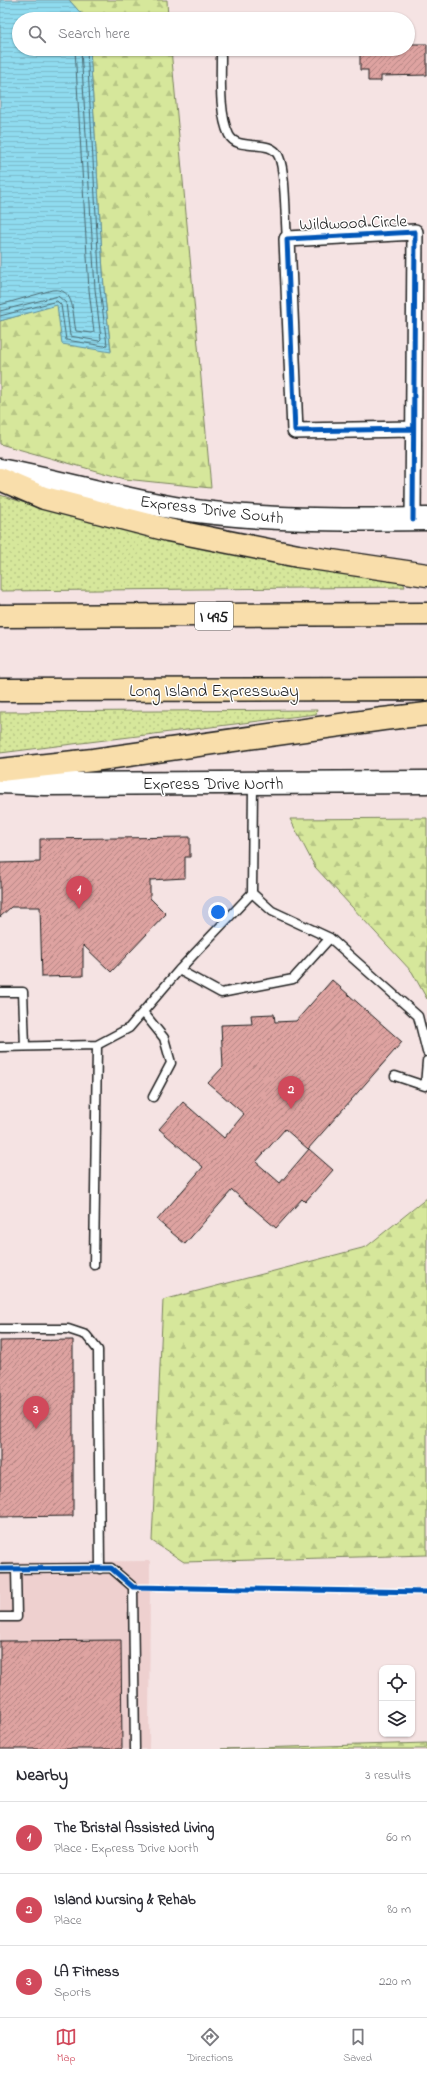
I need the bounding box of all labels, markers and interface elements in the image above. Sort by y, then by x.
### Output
search box [12,12,415,56]
icon: search [26,23,48,45]
text: Search here [58,23,130,45]
street label: Wildwood Circle [299,209,408,238]
street label: Express Drive South [139,489,285,532]
road number: I 495 [195,602,233,630]
street label: Long Island Expressway [129,679,299,706]
street label: Express Drive North [143,772,283,797]
pin: 1 [66,876,92,909]
your location [208,902,228,922]
pin: 2 [278,1076,304,1109]
pin: 3 [23,1396,49,1429]
map controls [379,1665,415,1737]
button: locate [379,1665,415,1701]
button: layers [379,1701,415,1737]
text: Nearby [16,1763,68,1788]
text: 3 results [365,1766,411,1785]
text: The Bristal Assisted Living [54,1817,214,1839]
text: 1 [27,1828,31,1847]
text: 60 m [386,1828,411,1847]
text: Place · Express Drive North [54,1839,198,1858]
text: Island Nursing & Rehab [54,1889,196,1911]
text: 2 [26,1900,32,1919]
text: 80 m [387,1900,411,1919]
text: Place [54,1911,82,1930]
text: LA Fitness [54,1961,119,1983]
text: 3 [26,1972,32,1991]
text: 220 m [379,1972,411,1991]
text: Sports [54,1983,91,2002]
tab: Map [55,2026,77,2066]
tab: Directions [187,2026,233,2066]
tab: Saved [343,2026,372,2066]

